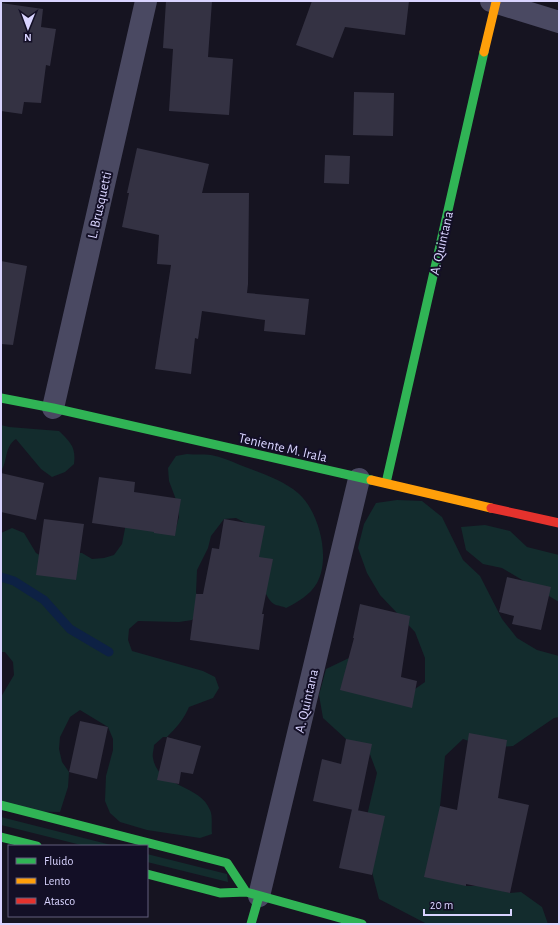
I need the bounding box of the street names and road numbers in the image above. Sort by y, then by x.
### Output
street label: L. Brusquetti [85,170,115,240]
street label: A. Quintana [428,210,456,276]
street label: Teniente M. Irala [237,431,329,465]
street label: A. Quintana [293,668,321,734]

